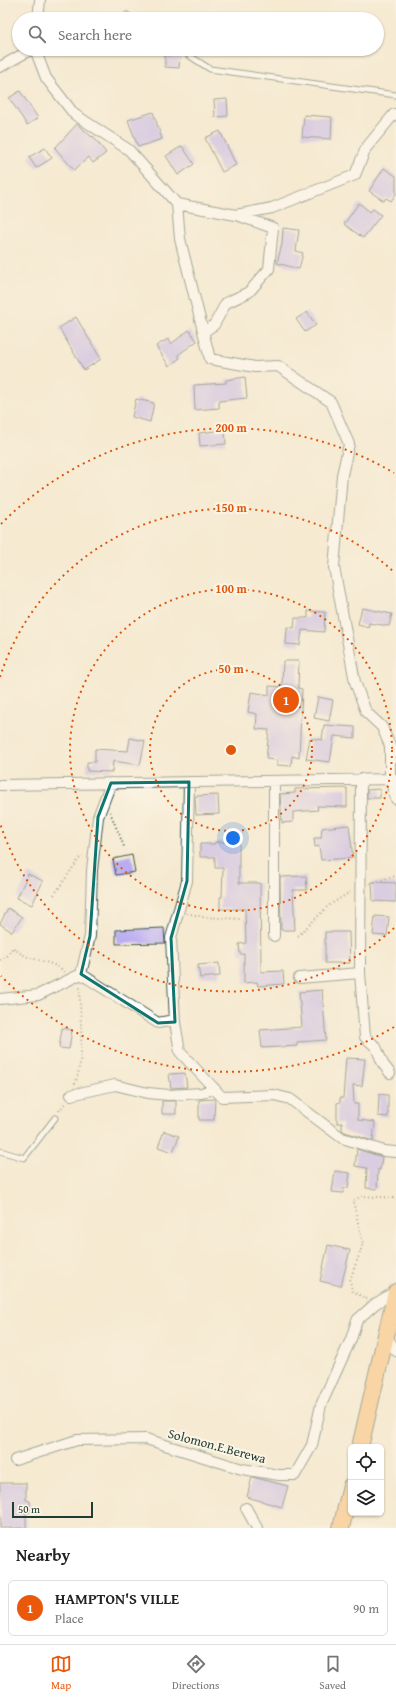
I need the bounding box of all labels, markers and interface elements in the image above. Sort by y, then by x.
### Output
search box [12,12,384,56]
icon: search [26,23,48,45]
text: Search here [58,24,132,45]
text: 200 m [215,419,248,436]
text: 150 m [215,499,248,516]
text: 100 m [215,580,248,597]
text: 50 m [218,660,244,677]
pin: 1 [273,685,299,715]
centre of rings [224,743,238,757]
your location [223,828,243,848]
street label: Solomon.E.Berewa [166,1424,269,1468]
map controls [348,1444,384,1516]
button: locate [348,1444,384,1480]
button: layers [348,1480,384,1516]
scale bar [12,1500,93,1519]
text: 50 m [18,1501,40,1517]
text: Nearby [16,1542,70,1567]
text: HAMPTON'S VILLE [55,1588,179,1609]
text: 1 [27,1599,33,1618]
text: 90 m [353,1599,379,1618]
text: Place [55,1609,84,1628]
tab: Map [50,1653,72,1693]
tab: Directions [172,1653,219,1693]
tab: Saved [319,1653,346,1693]

